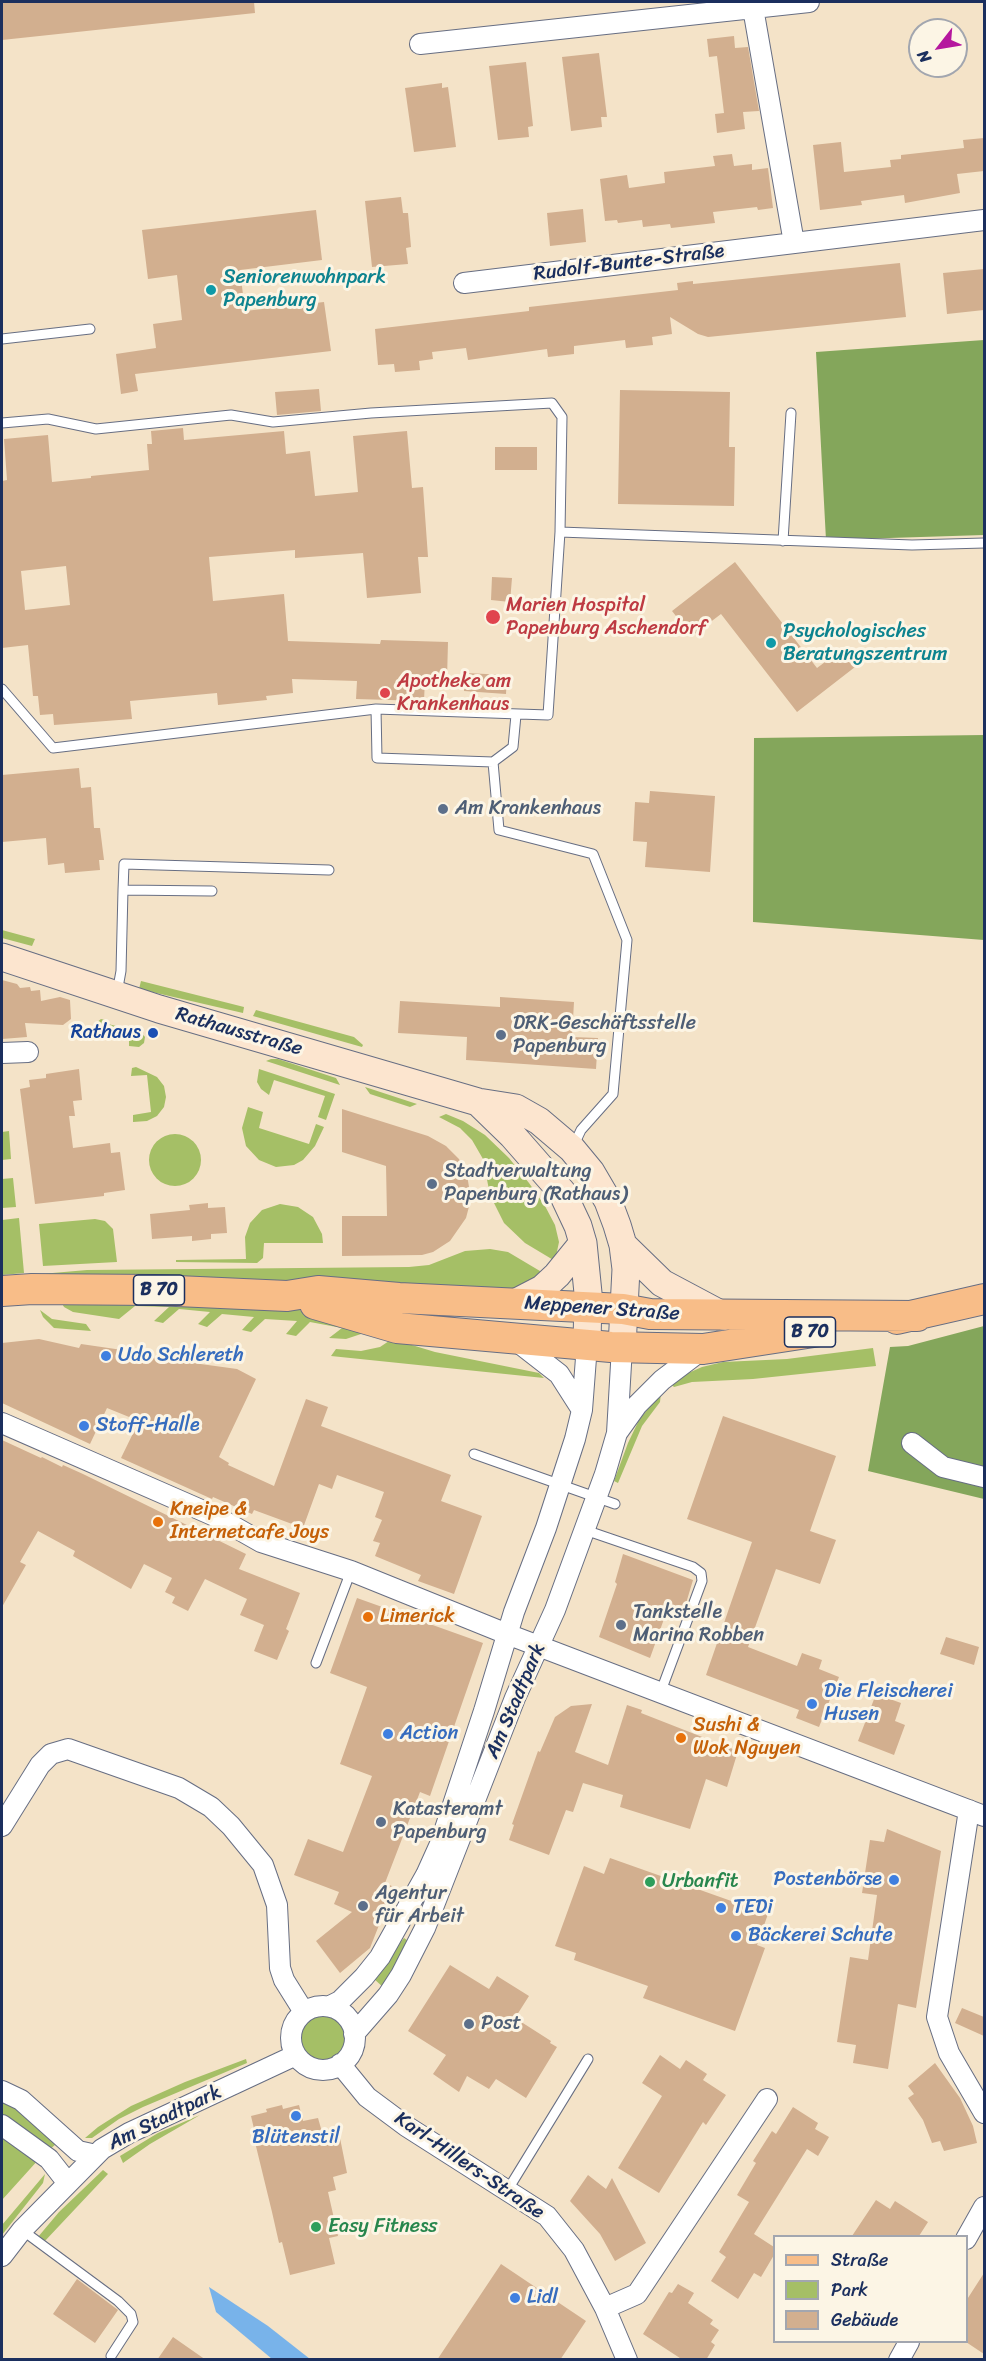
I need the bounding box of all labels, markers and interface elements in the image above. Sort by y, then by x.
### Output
north arrow [908,18,968,78]
text: N [909,44,939,69]
street label: Rudolf-Bunte-Straße [532,239,726,287]
place label: Seniorenwohnpark Papenburg [223,266,386,313]
marker: Seniorenwohnpark Papenburg [204,283,218,297]
place label: Marien Hospital Papenburg Aschendorf [506,594,706,641]
marker: Marien Hospital Papenburg Aschendorf [484,608,502,626]
place label: Psychologisches Beratungszentrum [783,620,947,667]
marker: Psychologisches Beratungszentrum [764,636,778,650]
place label: Apotheke am Krankenhaus [397,670,511,717]
marker: Apotheke am Krankenhaus [378,686,392,700]
place label: Am Krankenhaus [455,797,601,821]
marker: Am Krankenhaus [436,802,450,816]
street label: Rathausstraße [173,1002,305,1062]
place label: DRK-Geschäftsstelle Papenburg [513,1012,696,1059]
place label: Rathaus [71,1021,141,1045]
marker: Rathaus [146,1026,160,1040]
marker: DRK-Geschäftsstelle Papenburg [494,1028,508,1042]
place label: Stadtverwaltung Papenburg (Rathaus) [444,1160,627,1207]
marker: Stadtverwaltung Papenburg (Rathaus) [425,1177,439,1191]
road number: B 70 [134,1275,184,1305]
street label: Meppener Straße [524,1292,680,1326]
road number: B 70 [784,1317,836,1347]
place label: Udo Schlereth [118,1344,244,1368]
marker: Udo Schlereth [99,1349,113,1363]
place label: Stoff-Halle [96,1414,200,1438]
marker: Stoff-Halle [77,1419,91,1433]
place label: Kneipe & Internetcafe Joys [170,1498,329,1545]
marker: Kneipe & Internetcafe Joys [151,1515,165,1529]
place label: Tankstelle Marina Robben [633,1601,764,1648]
place label: Limerick [380,1605,455,1629]
marker: Limerick [361,1610,375,1624]
marker: Tankstelle Marina Robben [614,1618,628,1632]
street label: Am Stadtpark [481,1640,551,1762]
place label: Die Fleischerei Husen [824,1680,953,1727]
marker: Die Fleischerei Husen [805,1697,819,1711]
place label: Sushi & Wok Nguyen [693,1714,801,1761]
place label: Action [400,1722,458,1746]
marker: Action [381,1727,395,1741]
marker: Sushi & Wok Nguyen [674,1731,688,1745]
place label: Katasteramt Papenburg [393,1798,503,1845]
marker: Katasteramt Papenburg [374,1815,388,1829]
place label: Postenbörse [773,1868,882,1892]
place label: Urbanfit [662,1870,739,1894]
marker: Postenbörse [887,1873,901,1887]
marker: Urbanfit [643,1875,657,1889]
place label: Agentur für Arbeit [375,1882,464,1929]
place label: TEDi [733,1896,773,1920]
marker: Agentur für Arbeit [356,1899,370,1913]
marker: TEDi [714,1901,728,1915]
place label: Bäckerei Schute [748,1924,893,1948]
marker: Bäckerei Schute [729,1929,743,1943]
place label: Post [481,2012,521,2036]
marker: Post [462,2017,476,2031]
street label: Am Stadtpark [104,2080,226,2156]
street label: Karl-Hillers-Straße [390,2107,548,2225]
marker: Blütenstil [289,2109,303,2123]
place label: Blütenstil [252,2126,340,2150]
place label: Easy Fitness [328,2215,438,2239]
marker: Easy Fitness [309,2220,323,2234]
legend [773,2235,968,2343]
text: Straße [831,2244,888,2276]
text: Park [831,2274,868,2306]
place label: Lidl [527,2286,558,2310]
marker: Lidl [508,2291,522,2305]
text: Gebäude [831,2304,898,2336]

